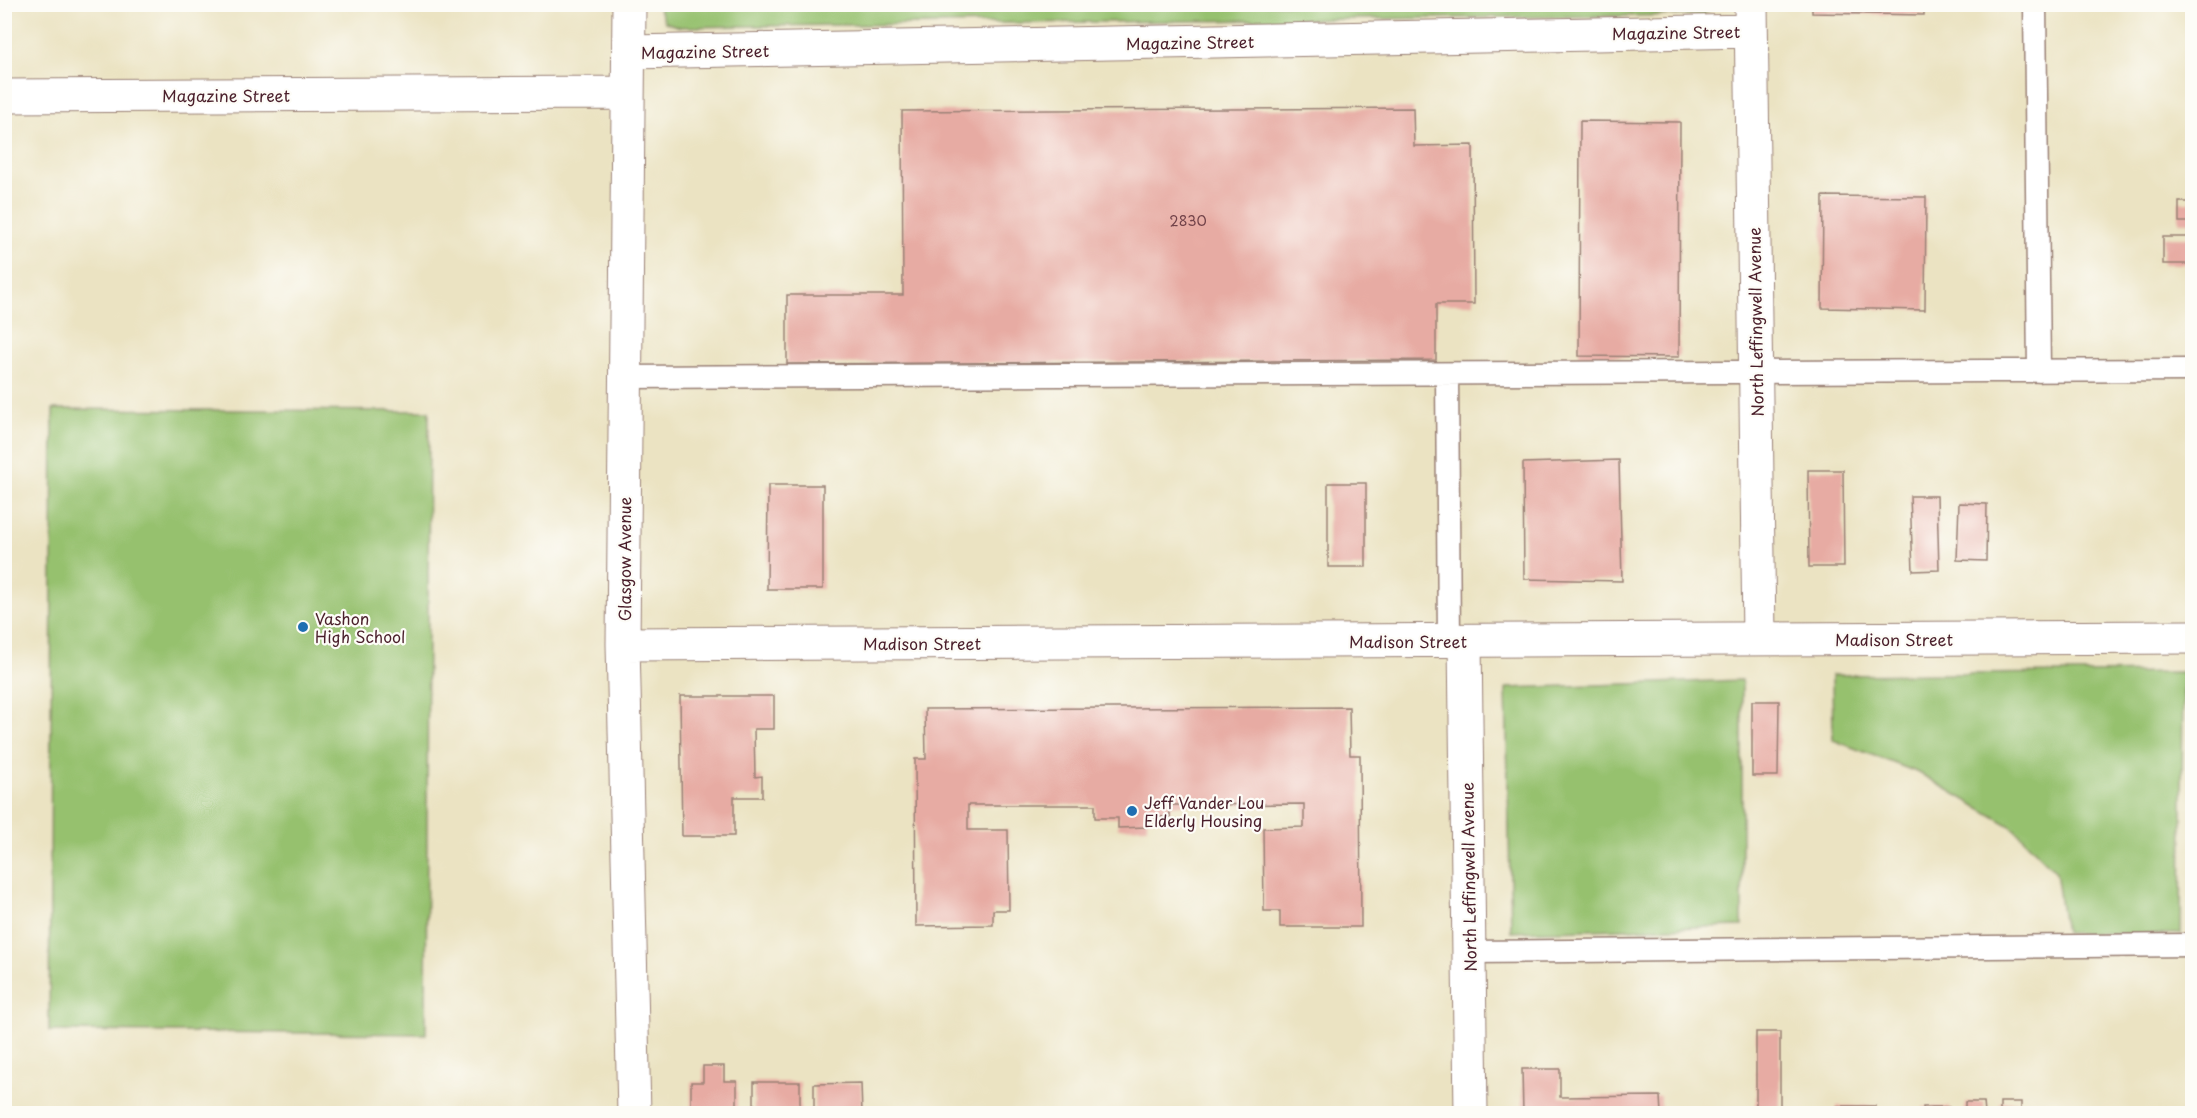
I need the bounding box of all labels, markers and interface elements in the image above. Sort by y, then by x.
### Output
street label: Magazine Street [1612,19,1741,45]
street label: Magazine Street [1126,29,1255,55]
street label: Magazine Street [641,38,770,64]
street label: Magazine Street [162,83,291,107]
house number: 2830 [1169,210,1207,231]
street label: North Leffingwell Avenue [1741,227,1769,417]
street label: Glasgow Avenue [612,496,636,621]
place label: Vashon High School [315,606,405,648]
marker: Vashon High School [296,620,310,634]
street label: Madison Street [1835,627,1953,651]
street label: Madison Street [1349,629,1467,653]
street label: Madison Street [863,631,981,655]
street label: North Leffingwell Avenue [1454,782,1482,972]
place label: Jeff Vander Lou Elderly Housing [1144,790,1264,832]
marker: Jeff Vander Lou Elderly Housing [1125,804,1139,818]

